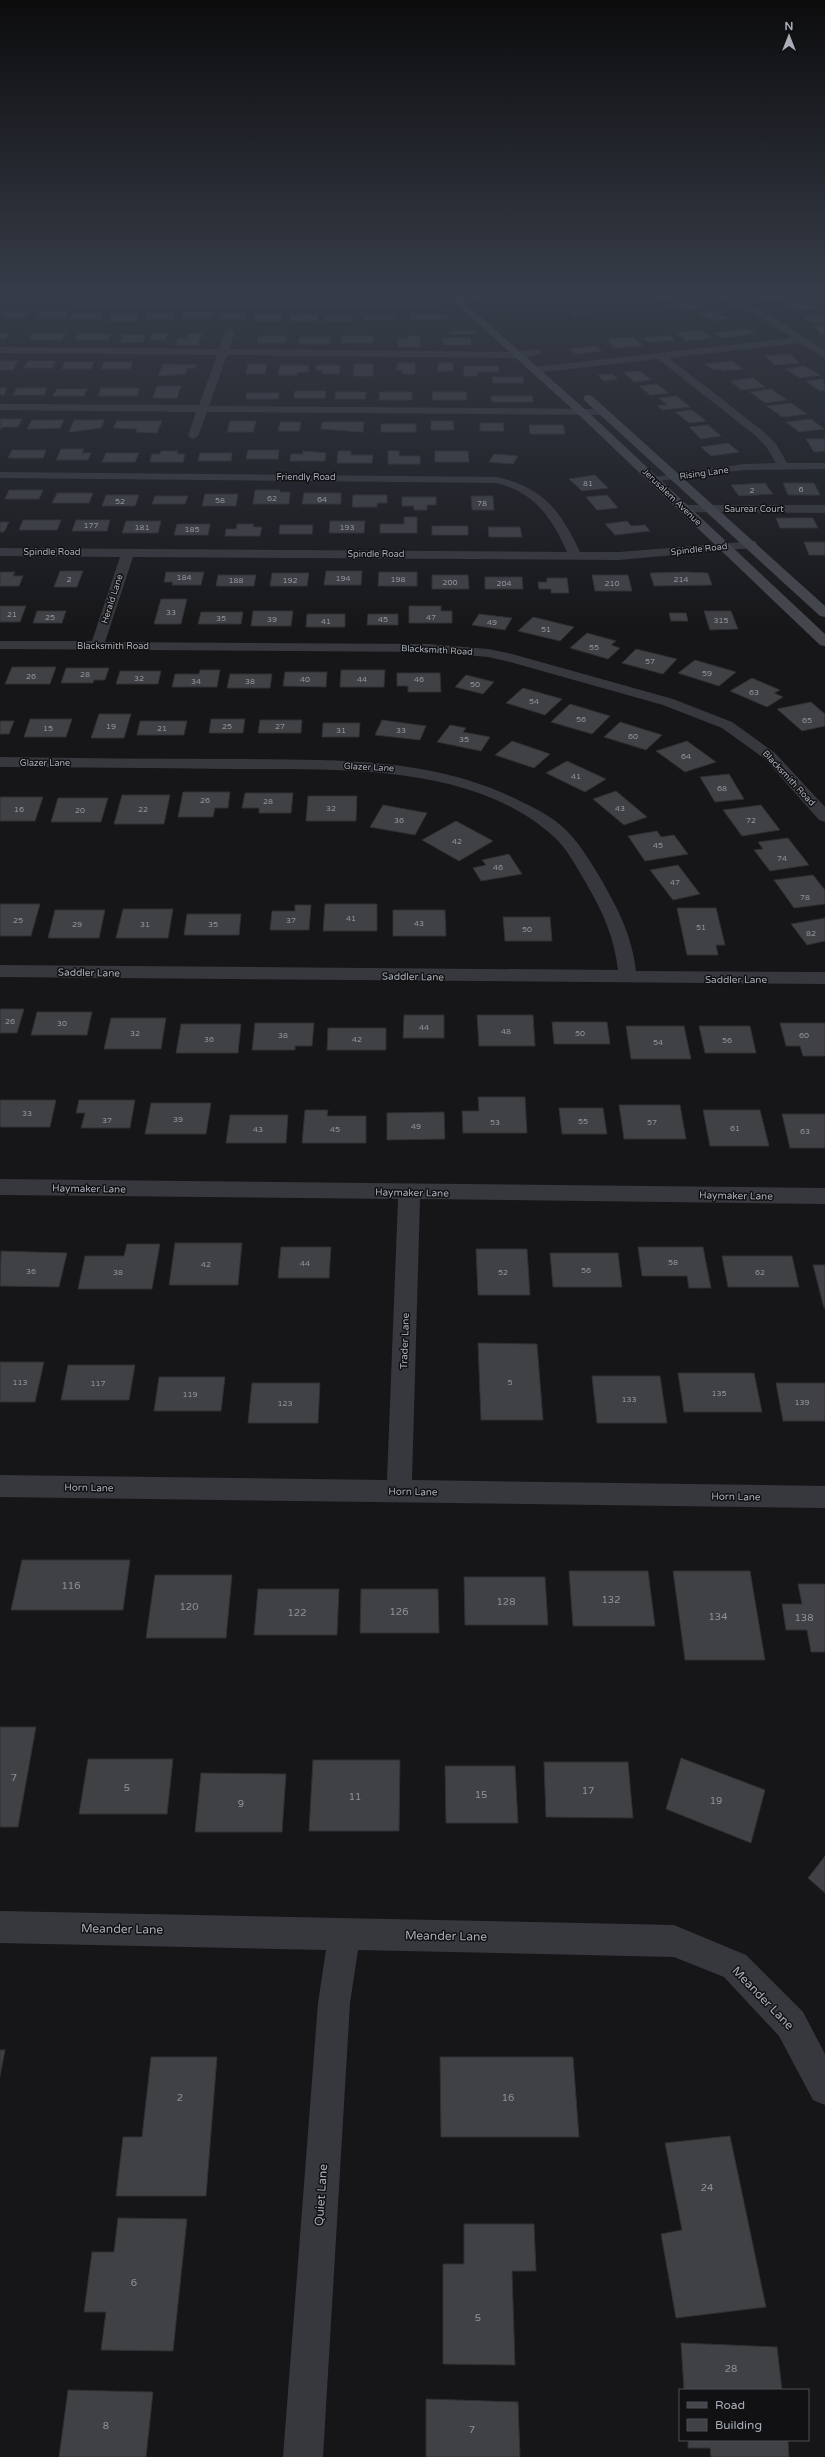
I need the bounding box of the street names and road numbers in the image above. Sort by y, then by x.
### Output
street label: Rising Lane [679,465,729,482]
street label: Jerusalem Avenue [640,466,703,528]
street label: Friendly Road [276,472,336,483]
street label: Saurear Court [724,504,784,515]
street label: Spindle Road [670,541,728,558]
street label: Spindle Road [24,547,80,558]
street label: Spindle Road [348,549,404,560]
street label: Herald Lane [99,573,126,625]
street label: Blacksmith Road [77,641,149,652]
street label: Blacksmith Road [401,643,473,658]
street label: Blacksmith Road [760,748,817,808]
street label: Glazer Lane [20,758,70,769]
street label: Glazer Lane [344,761,394,774]
street label: Saddler Lane [58,966,120,980]
street label: Saddler Lane [382,970,444,984]
street label: Saddler Lane [705,974,767,986]
street label: Haymaker Lane [52,1182,126,1196]
street label: Haymaker Lane [375,1186,449,1200]
street label: Haymaker Lane [699,1189,773,1203]
street label: Trader Lane [398,1312,412,1369]
street label: Horn Lane [64,1482,114,1494]
street label: Horn Lane [388,1486,438,1498]
street label: Horn Lane [711,1491,761,1503]
street label: Meander Lane [81,1921,163,1937]
street label: Meander Lane [405,1928,487,1944]
street label: Meander Lane [729,1964,797,2033]
street label: Quiet Lane [312,2163,330,2227]

